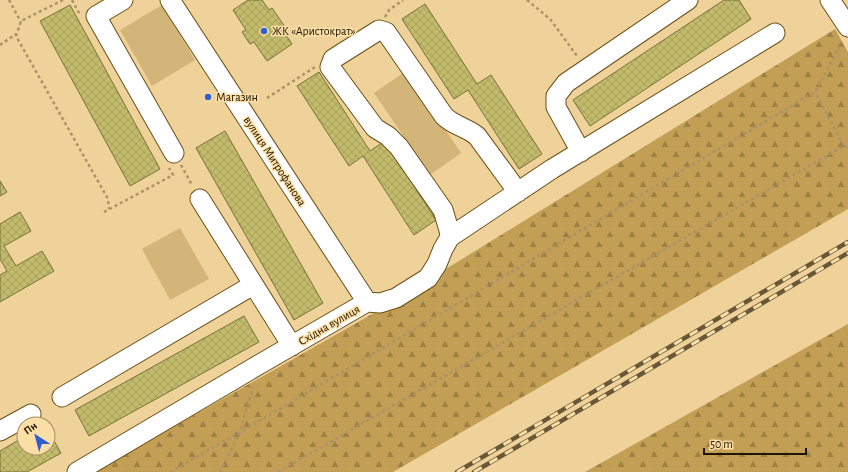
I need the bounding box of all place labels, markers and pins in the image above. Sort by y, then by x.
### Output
place label: ЖК «Аристократ» [272,25,356,37]
marker: ЖК «Аристократ» [259,26,269,36]
place label: Магазин [216,91,258,103]
marker: Магазин [203,92,213,102]

